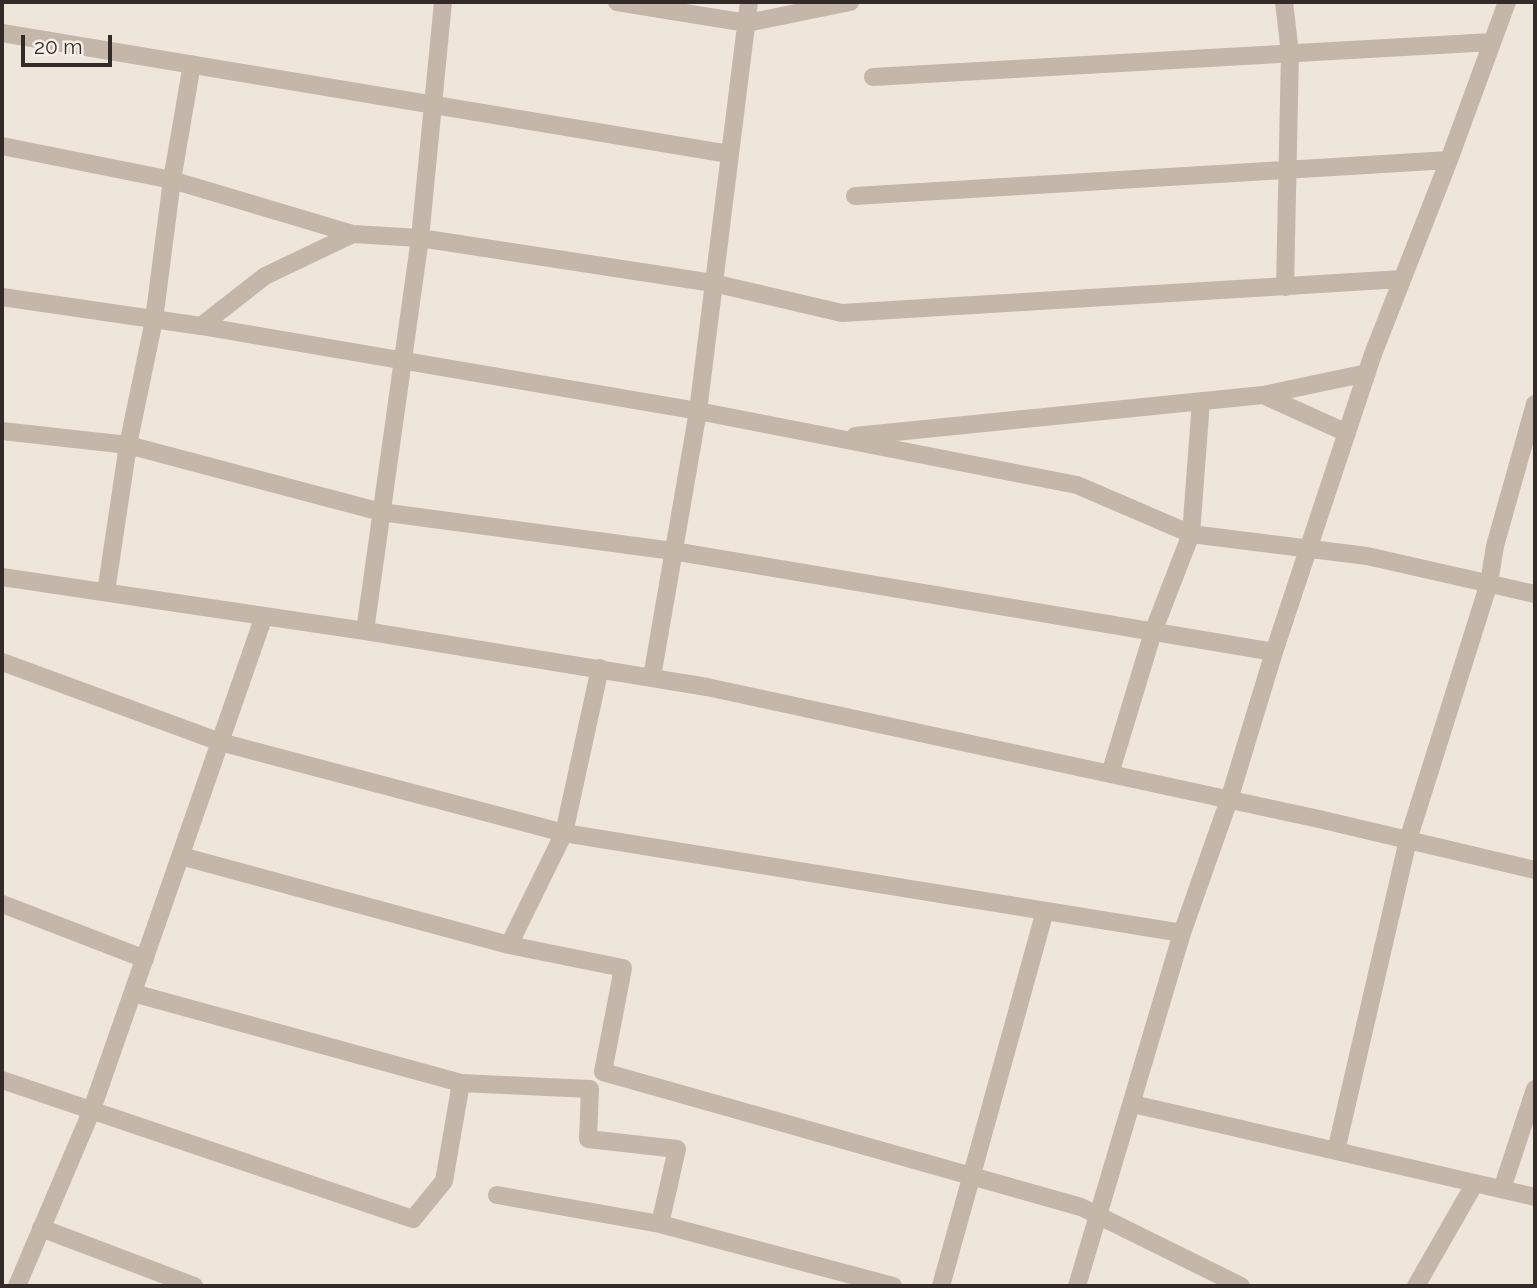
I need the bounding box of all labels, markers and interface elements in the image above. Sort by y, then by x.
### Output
scale bar [24,21,116,65]
text: 20 m [34,34,82,59]

